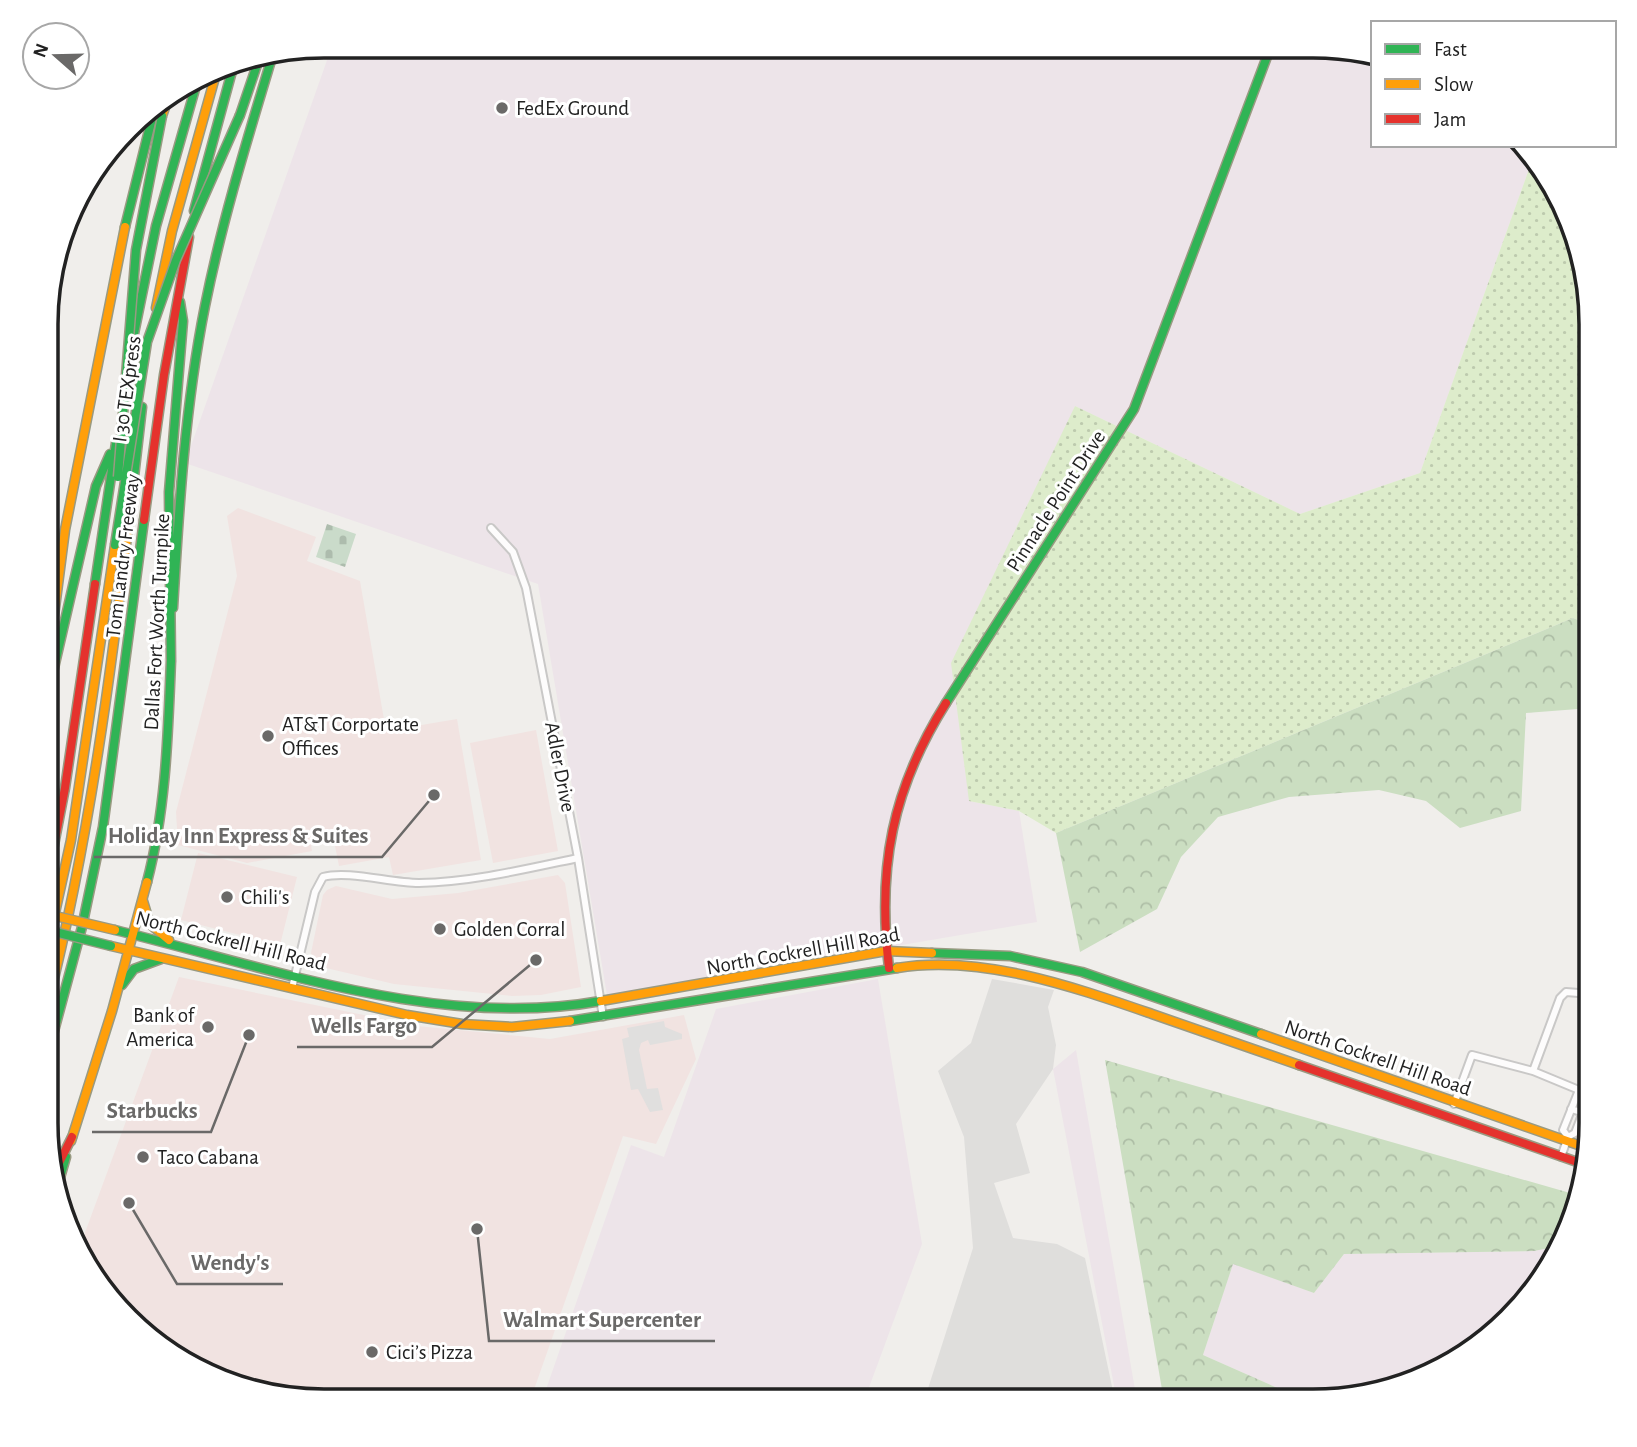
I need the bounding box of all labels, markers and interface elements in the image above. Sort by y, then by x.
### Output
north arrow [21,21,91,91]
legend [1371,21,1616,147]
text: Fast [1434,39,1467,60]
text: N [30,41,53,60]
text: Slow [1434,74,1473,95]
place label: FedEx Ground [516,98,629,119]
marker: FedEx Ground [494,100,510,116]
text: Jam [1434,109,1466,130]
street label: I 30 TEXpress [109,334,145,444]
street label: Pinnacle Point Drive [1003,427,1109,575]
street label: Tom Landry Freeway [103,473,144,639]
street label: Dallas Fort Worth Turnpike [141,513,173,731]
place label: AT&T Corportate Offices [282,714,419,759]
street label: Adler Drive [541,720,579,814]
marker: AT&T Corportate Offices [260,728,276,744]
callout: Holiday Inn Express & Suites [94,813,382,857]
text: Holiday Inn Express & Suites [108,825,369,848]
place label: Chili's [241,887,289,908]
marker: Chili's [219,889,235,905]
street label: North Cockrell Hill Road [134,907,329,975]
place label: Golden Corral [454,919,565,940]
marker: Golden Corral [432,921,448,937]
street label: North Cockrell Hill Road [705,924,901,978]
callout: Wells Fargo [297,1003,432,1047]
place label: Bank of America [126,1005,196,1050]
text: Wells Fargo [311,1015,417,1038]
street label: North Cockrell Hill Road [1282,1016,1474,1100]
marker: Bank of America [200,1019,216,1035]
callout: Starbucks [92,1088,211,1132]
text: Starbucks [107,1100,198,1123]
place label: Taco Cabana [157,1147,259,1168]
marker: Taco Cabana [135,1149,151,1165]
callout: Wendy's [177,1240,283,1284]
text: Wendy's [191,1252,269,1275]
callout: Walmart Supercenter [489,1297,715,1341]
text: Walmart Supercenter [503,1309,701,1332]
place label: Cici’s Pizza [386,1342,473,1363]
marker: Cici’s Pizza [364,1344,380,1360]

